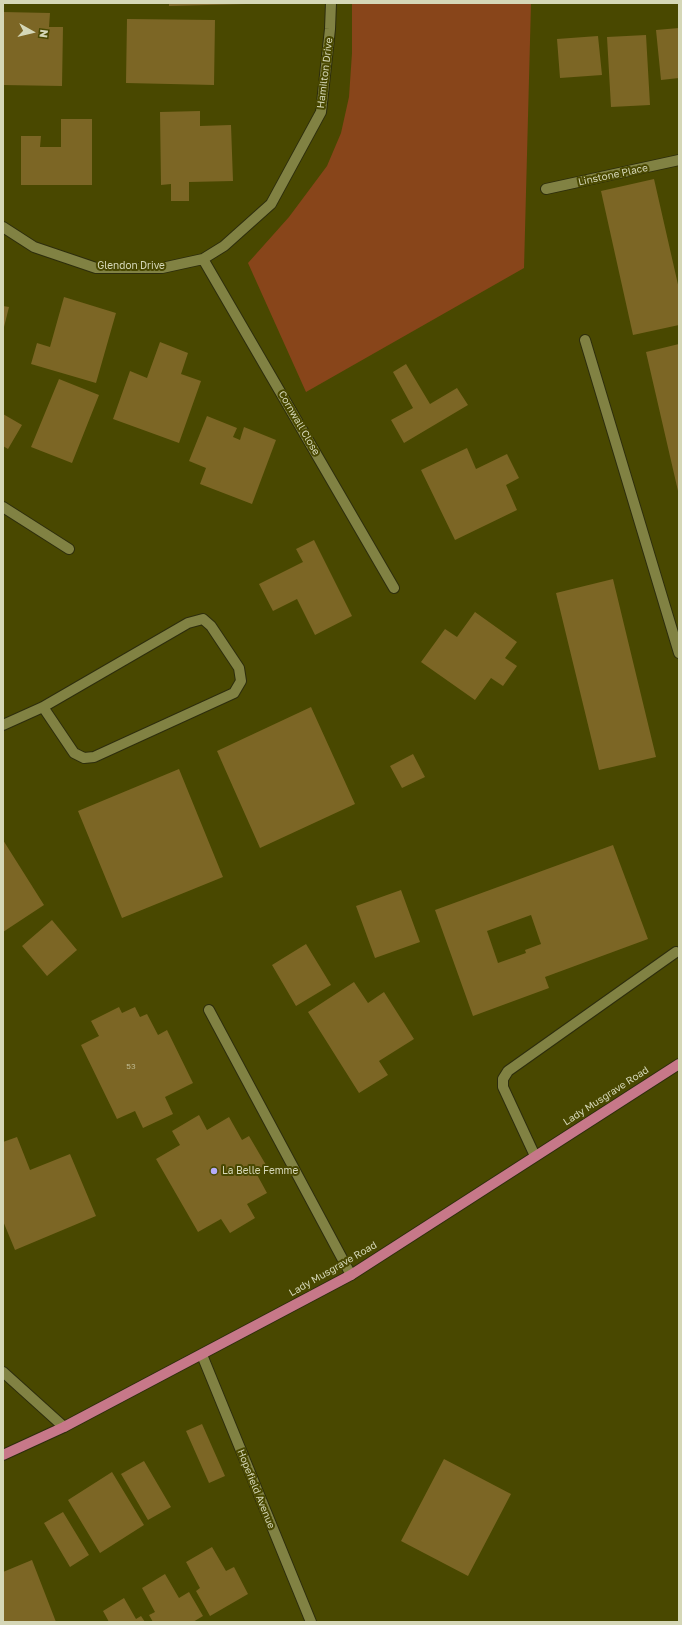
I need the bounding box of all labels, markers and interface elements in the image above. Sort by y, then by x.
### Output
north arrow [12,12,52,52]
text: N [37,29,51,39]
street label: Hamilton Drive [315,37,335,109]
street label: Linstone Place [577,162,649,188]
street label: Glendon Drive [97,260,165,272]
street label: Cornwall Close [276,389,322,457]
house number: 53 [126,1061,136,1071]
street label: Lady Musgrave Road [561,1064,651,1128]
place label: La Belle Femme [222,1165,298,1177]
marker: La Belle Femme [209,1166,219,1176]
street label: Lady Musgrave Road [287,1239,379,1299]
street label: Hopefield Avenue [235,1448,277,1530]

